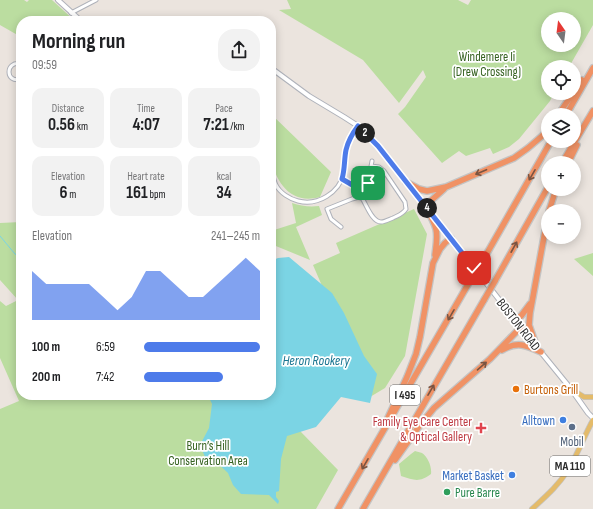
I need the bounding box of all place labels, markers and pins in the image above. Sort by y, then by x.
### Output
pin: 2 [355,123,375,143]
pin [351,166,385,200]
pin: 4 [417,198,437,218]
pin [457,251,491,285]
place label: Burtons Grill [524,382,578,398]
marker: Burtons Grill [511,384,521,394]
place label: Alltown [521,413,555,429]
place label: Family Eye Care Center & Optical Gallery [373,414,472,445]
marker: Alltown [558,415,568,425]
marker: Family Eye Care Center & Optical Gallery [475,422,487,434]
marker: Mobil [567,422,577,432]
place label: Mobil [560,434,584,450]
place label: Market Basket [442,468,504,484]
marker: Market Basket [507,470,517,480]
place label: Pure Barre [455,485,500,501]
marker: Pure Barre [442,487,452,497]

